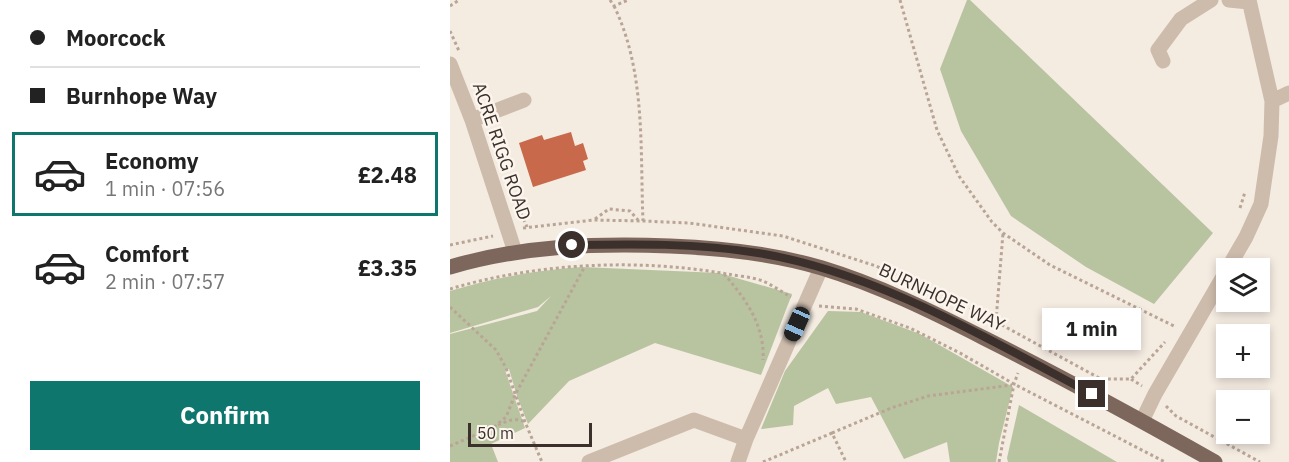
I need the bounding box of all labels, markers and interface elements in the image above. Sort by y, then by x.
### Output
text: Moorcock [66,23,165,52]
street label: ACRE RIGG ROAD [468,79,536,223]
text: Burnhope Way [66,81,217,110]
text: Economy [105,146,199,175]
icon: car [33,147,87,201]
text: £2.48 [358,160,417,189]
text: 1 min · 07:56 [105,175,225,202]
route start [558,231,585,258]
text: Comfort [105,239,189,268]
icon: car [33,240,87,294]
text: £3.35 [358,253,417,282]
street label: BURNHOPE WAY [875,258,1009,336]
map controls [1216,258,1270,444]
button: layers [1216,258,1270,312]
text: 2 min · 07:57 [105,268,225,295]
car [781,304,813,344]
callout: 1 min [1042,307,1142,349]
text: 1 min [1065,315,1118,342]
button: + [1216,324,1270,378]
route end [1078,380,1105,407]
button: Confirm [30,381,420,450]
button: − [1216,390,1270,444]
scale bar [468,420,592,448]
text: 50 m [477,423,514,443]

